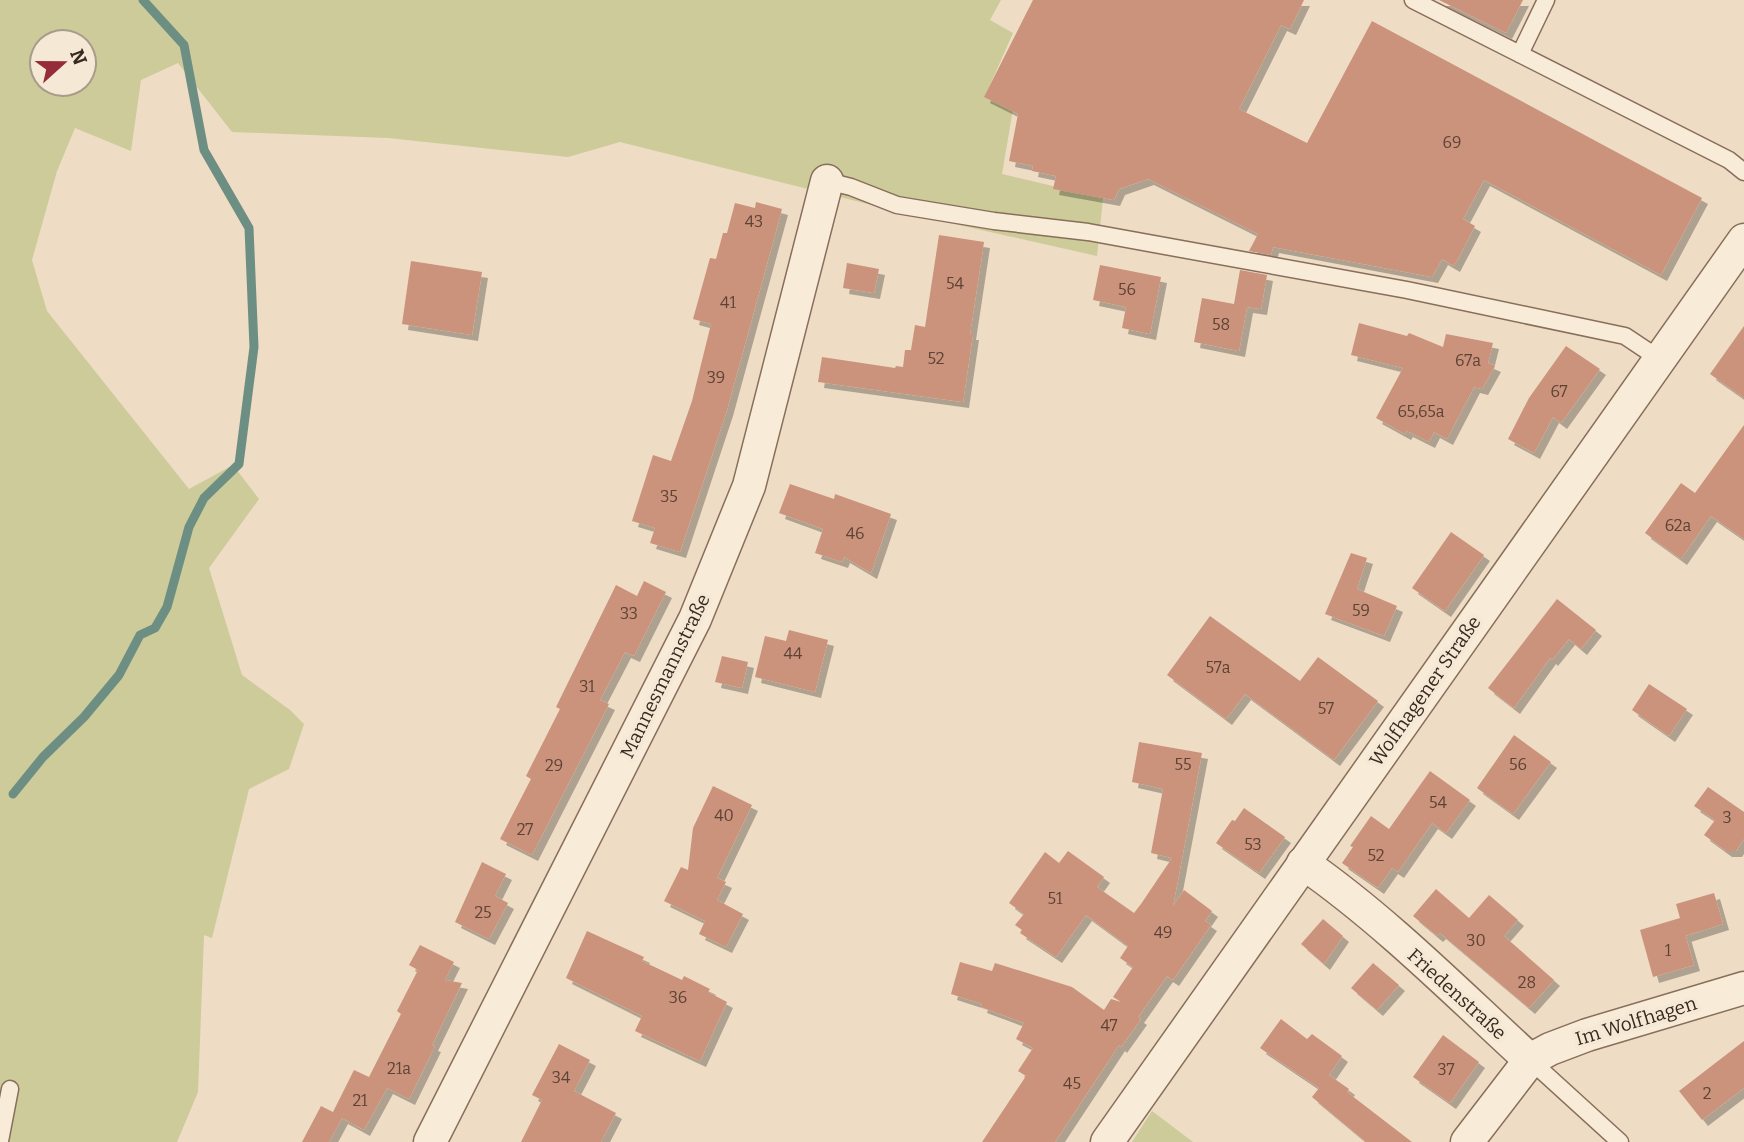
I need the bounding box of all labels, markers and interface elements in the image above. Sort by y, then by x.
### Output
north arrow [28,28,98,98]
text: N [65,46,92,68]
house number: 69 [1443,133,1461,152]
house number: 43 [745,212,763,231]
house number: 54 [946,274,965,293]
house number: 56 [1118,280,1136,299]
house number: 41 [720,293,736,312]
house number: 58 [1212,315,1230,334]
house number: 52 [928,349,944,368]
house number: 67a [1455,351,1481,370]
house number: 39 [707,368,725,387]
house number: 67 [1550,382,1568,401]
house number: 65,65a [1398,402,1445,421]
house number: 35 [660,487,678,506]
house number: 62a [1665,516,1692,535]
house number: 46 [846,524,864,543]
street label: Mannesmannstraße [615,590,715,762]
house number: 59 [1352,601,1370,620]
house number: 33 [620,604,638,623]
street label: Wolfhagener Straße [1364,611,1486,771]
house number: 44 [784,644,803,663]
house number: 57a [1205,658,1231,677]
house number: 31 [579,677,595,696]
house number: 57 [1318,699,1334,718]
house number: 55 [1174,755,1192,774]
house number: 56 [1509,755,1527,774]
house number: 29 [545,756,563,775]
house number: 54 [1429,793,1448,812]
house number: 40 [714,806,734,825]
house number: 3 [1722,808,1732,827]
house number: 27 [517,820,533,839]
house number: 53 [1244,835,1262,854]
house number: 52 [1368,846,1384,865]
house number: 51 [1048,889,1063,908]
house number: 25 [474,903,492,922]
house number: 49 [1154,923,1172,942]
house number: 30 [1466,931,1486,950]
house number: 1 [1665,941,1672,960]
street label: Friedenstraße [1403,944,1511,1044]
house number: 28 [1518,973,1536,992]
house number: 36 [669,988,687,1007]
street label: Im Wolfhagen [1573,992,1699,1050]
house number: 47 [1100,1016,1118,1035]
house number: 21a [387,1059,411,1078]
house number: 37 [1437,1060,1455,1079]
house number: 34 [552,1068,571,1087]
house number: 45 [1063,1074,1081,1093]
house number: 2 [1703,1084,1711,1103]
house number: 21 [352,1091,368,1110]

